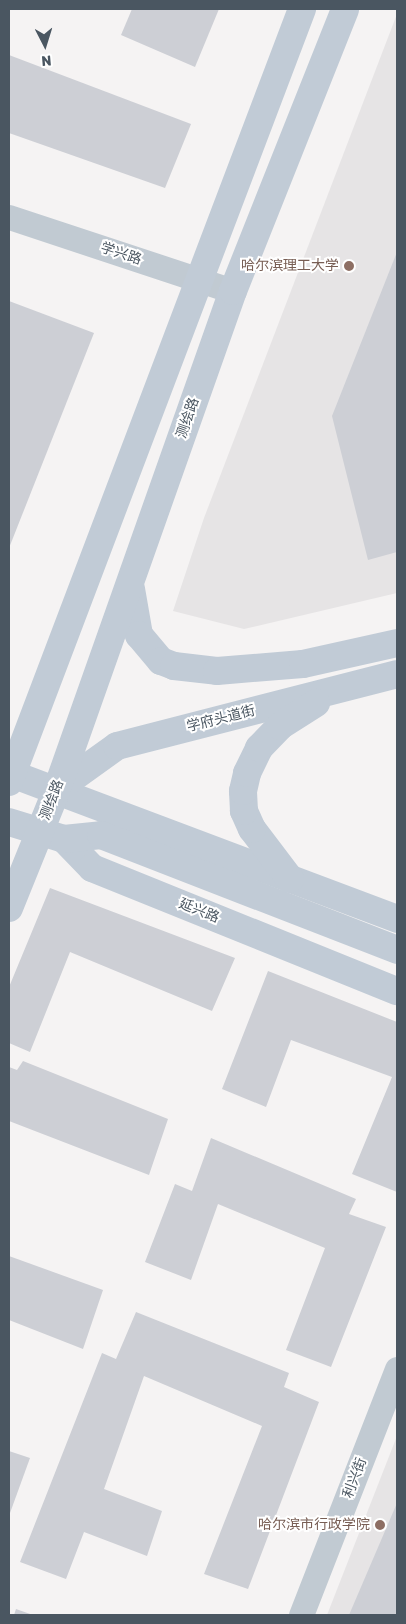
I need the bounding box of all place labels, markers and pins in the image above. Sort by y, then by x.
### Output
place label: 哈尔滨理工大学 [241,258,339,274]
marker: 哈尔滨理工大学 [343,260,355,272]
place label: 哈尔滨市行政学院 [258,1517,370,1533]
marker: 哈尔滨市行政学院 [374,1519,386,1531]

